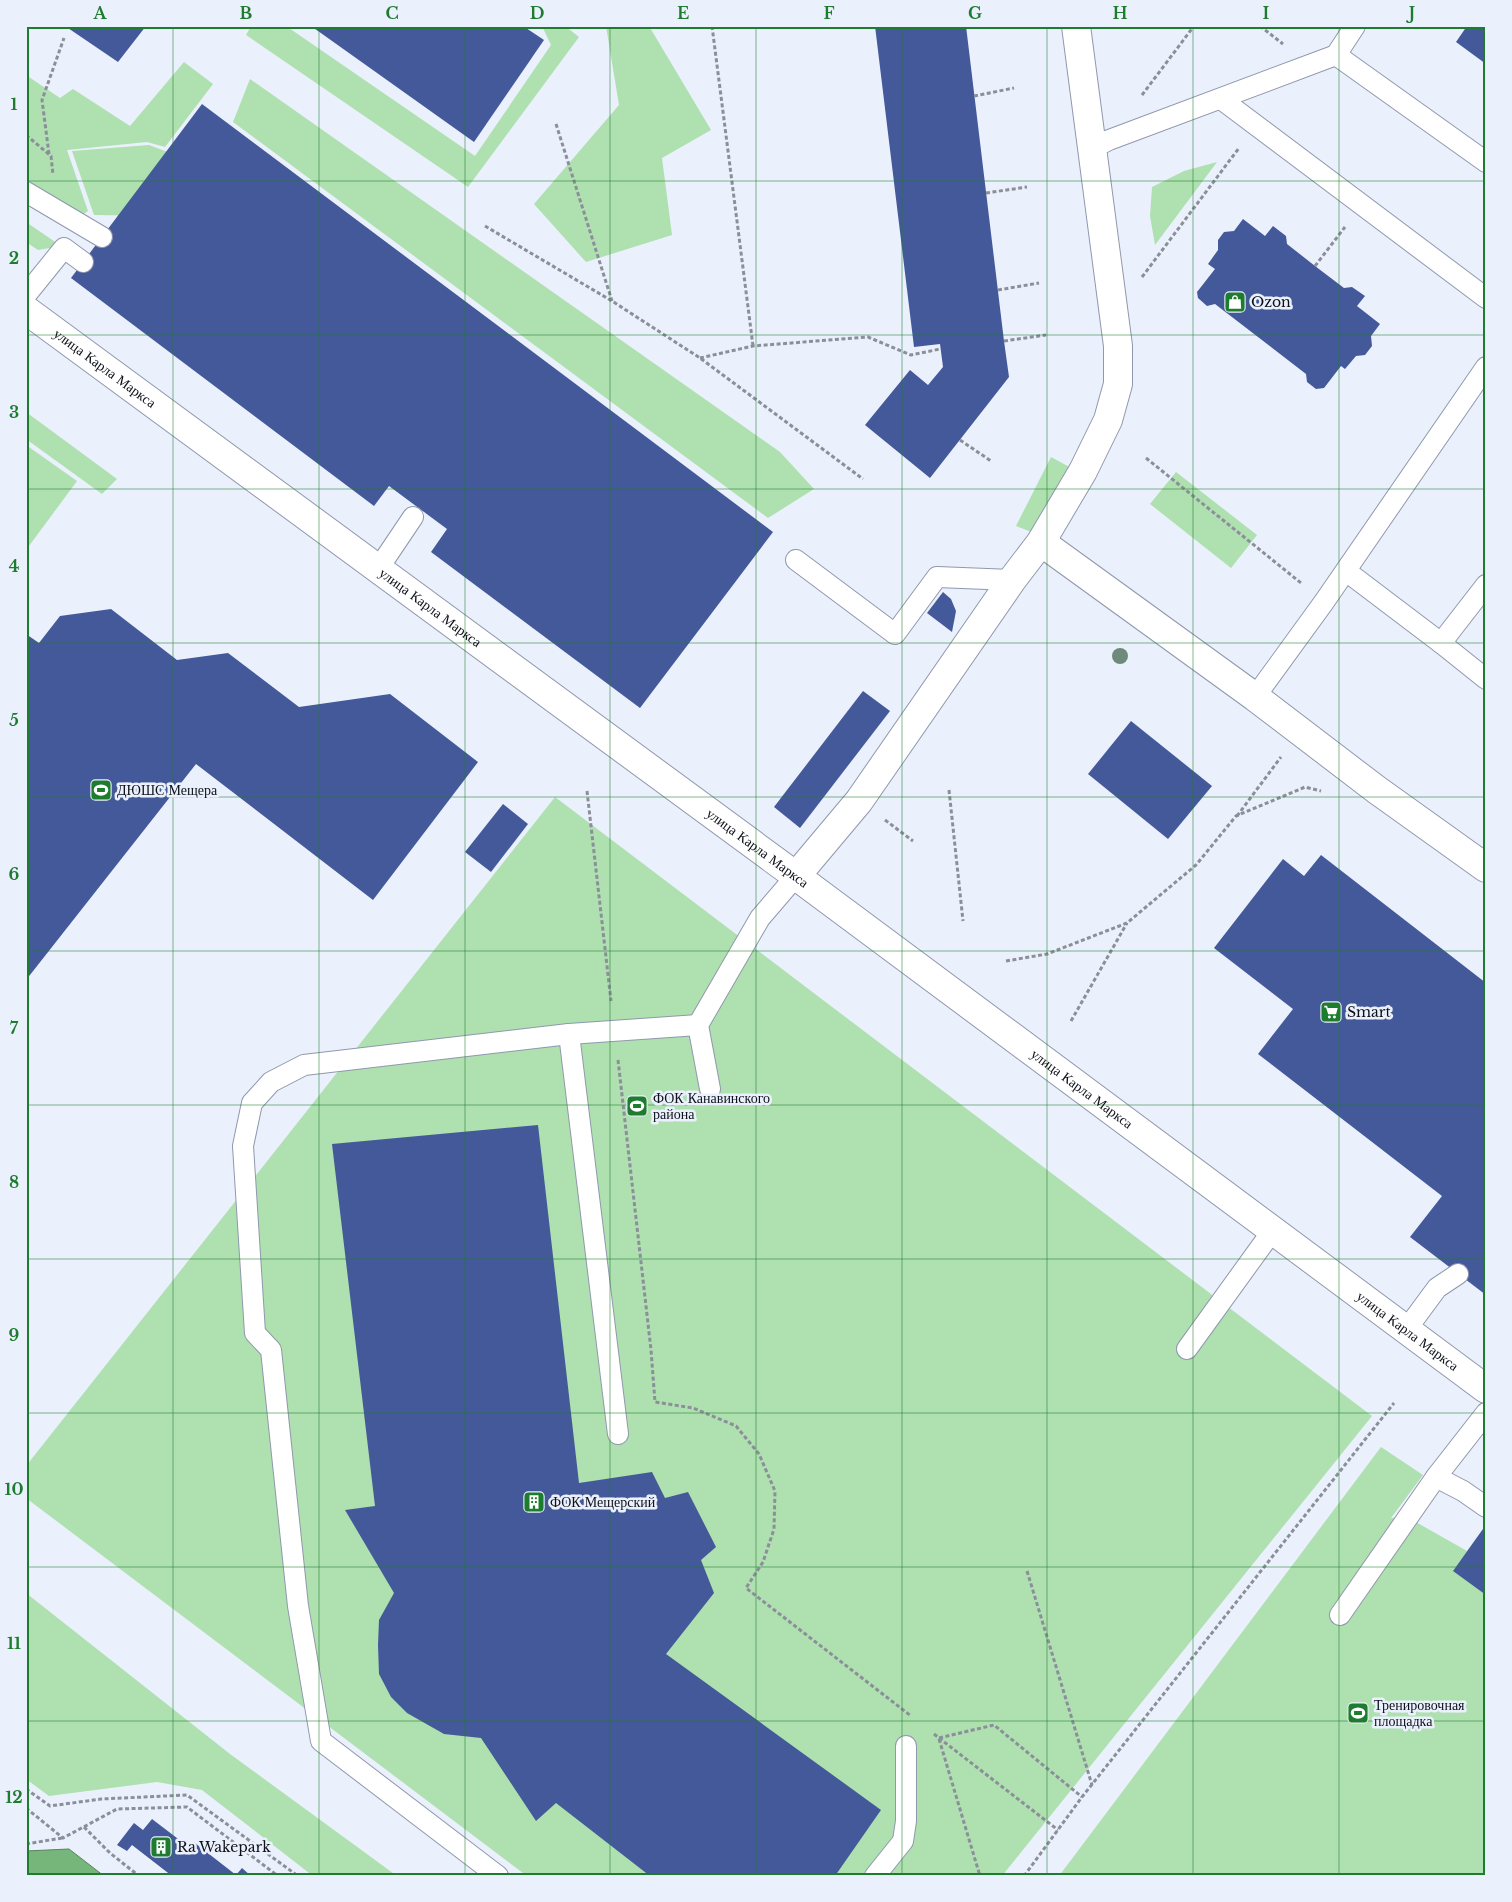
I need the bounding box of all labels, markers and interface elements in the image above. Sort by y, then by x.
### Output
text: A [93,3,108,23]
text: B [240,3,253,23]
text: C [385,3,399,23]
text: D [530,3,544,23]
text: E [677,3,689,23]
text: F [823,3,835,23]
text: G [968,3,982,23]
text: H [1112,3,1128,23]
text: I [1263,3,1270,23]
text: J [1406,3,1415,23]
text: 1 [11,94,18,114]
text: 2 [9,248,19,268]
shop icon: Ozon [1223,290,1247,314]
place label: Ozon [1251,293,1291,311]
street label: улица Карла Маркса [50,324,160,412]
text: 3 [9,402,19,422]
text: 4 [9,556,19,576]
street label: улица Карла Маркса [376,564,486,651]
text: 5 [9,710,19,730]
sports icon: ДЮШС Мещера [89,778,113,802]
place label: ДЮШС Мещера [117,781,218,799]
street label: улица Карла Маркса [703,804,813,892]
text: 6 [9,864,20,884]
supermarket icon: Smart [1319,1000,1343,1024]
place label: Smart [1347,1003,1391,1021]
text: 7 [10,1018,19,1038]
street label: улица Карла Маркса [1027,1045,1137,1133]
place label: ФОК Канавинского района [653,1089,770,1123]
sports icon: ФОК Канавинского района [625,1094,649,1118]
text: 8 [9,1172,19,1192]
street label: улица Карла Маркса [1353,1287,1463,1375]
text: 9 [9,1325,20,1345]
text: 10 [4,1479,24,1499]
building icon: ФОК Мещерский [522,1490,546,1514]
place label: ФОК Мещерский [550,1493,656,1511]
text: 11 [7,1633,21,1653]
place label: Тренировочная площадка [1374,1696,1465,1730]
sports icon: Тренировочная площадка [1346,1701,1370,1725]
text: 12 [5,1787,23,1807]
building icon: Ra Wakepark [149,1835,173,1859]
place label: Ra Wakepark [177,1838,271,1856]

